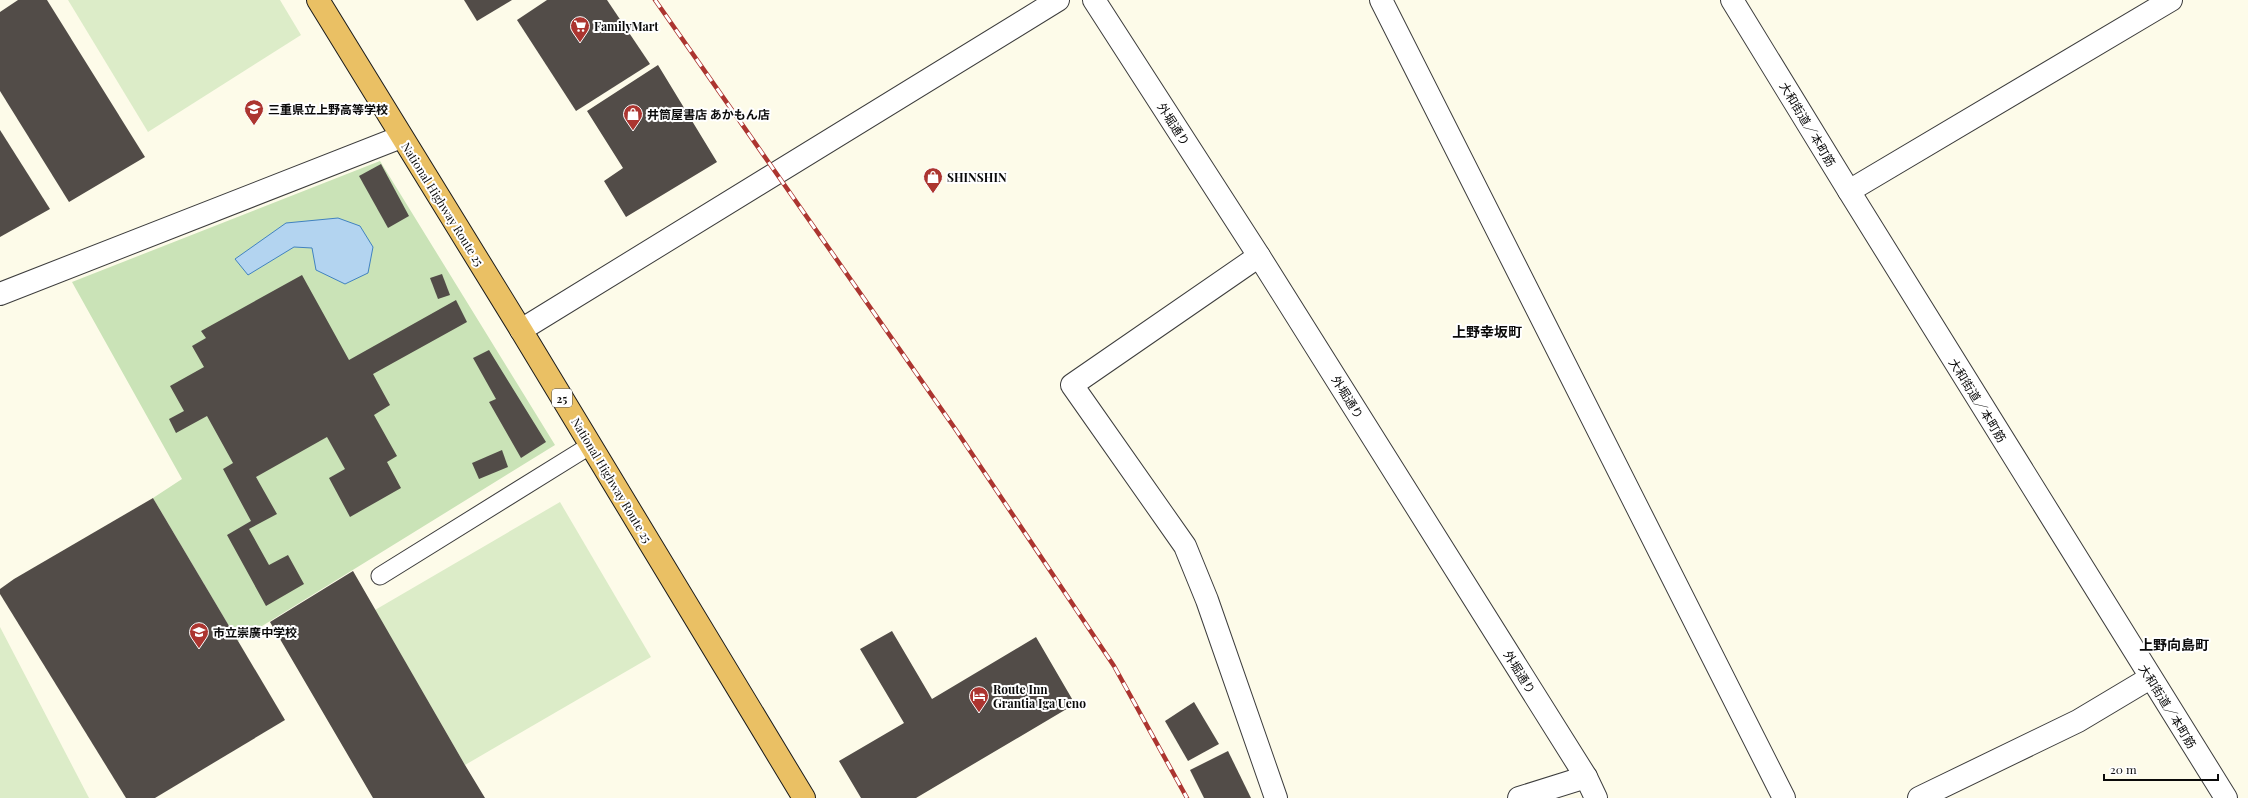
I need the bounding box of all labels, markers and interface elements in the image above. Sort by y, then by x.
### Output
supermarket icon: FamilyMart [569,15,591,43]
place label: FamilyMart [594,18,659,34]
street label: 大和街道／本町筋 [1776,79,1840,169]
school or university icon: 三重県立上野高等学校 [243,98,265,126]
street label: 外堀通り [1154,100,1194,148]
place label: 三重県立上野高等学校 [268,101,388,117]
shop icon: 井筒屋書店 あかもん店 [622,103,644,131]
place label: 井筒屋書店 あかもん店 [647,106,770,122]
street label: National Highway Route 25 [398,139,488,269]
shop icon: SHINSHIN [922,166,944,194]
place label: SHINSHIN [947,169,1007,185]
district label: 上野幸坂町 [1452,322,1522,341]
street label: 大和街道／本町筋 [1946,355,2010,445]
street label: 外堀通り [1328,372,1368,422]
road number: 25 [552,389,572,407]
street label: National Highway Route 25 [568,415,656,545]
school or university icon: 市立崇廣中学校 [188,621,210,649]
place label: 市立崇廣中学校 [213,624,297,640]
district label: 上野向島町 [2139,635,2209,654]
street label: 外堀通り [1500,647,1540,697]
street label: 大和街道／本町筋 [2136,661,2200,751]
place label: Route Inn Grantia Iga Ueno [993,681,1086,711]
hotel icon: Route Inn Grantia Iga Ueno [968,685,990,713]
scale bar [2104,756,2218,782]
text: 20 m [2110,761,2137,777]

